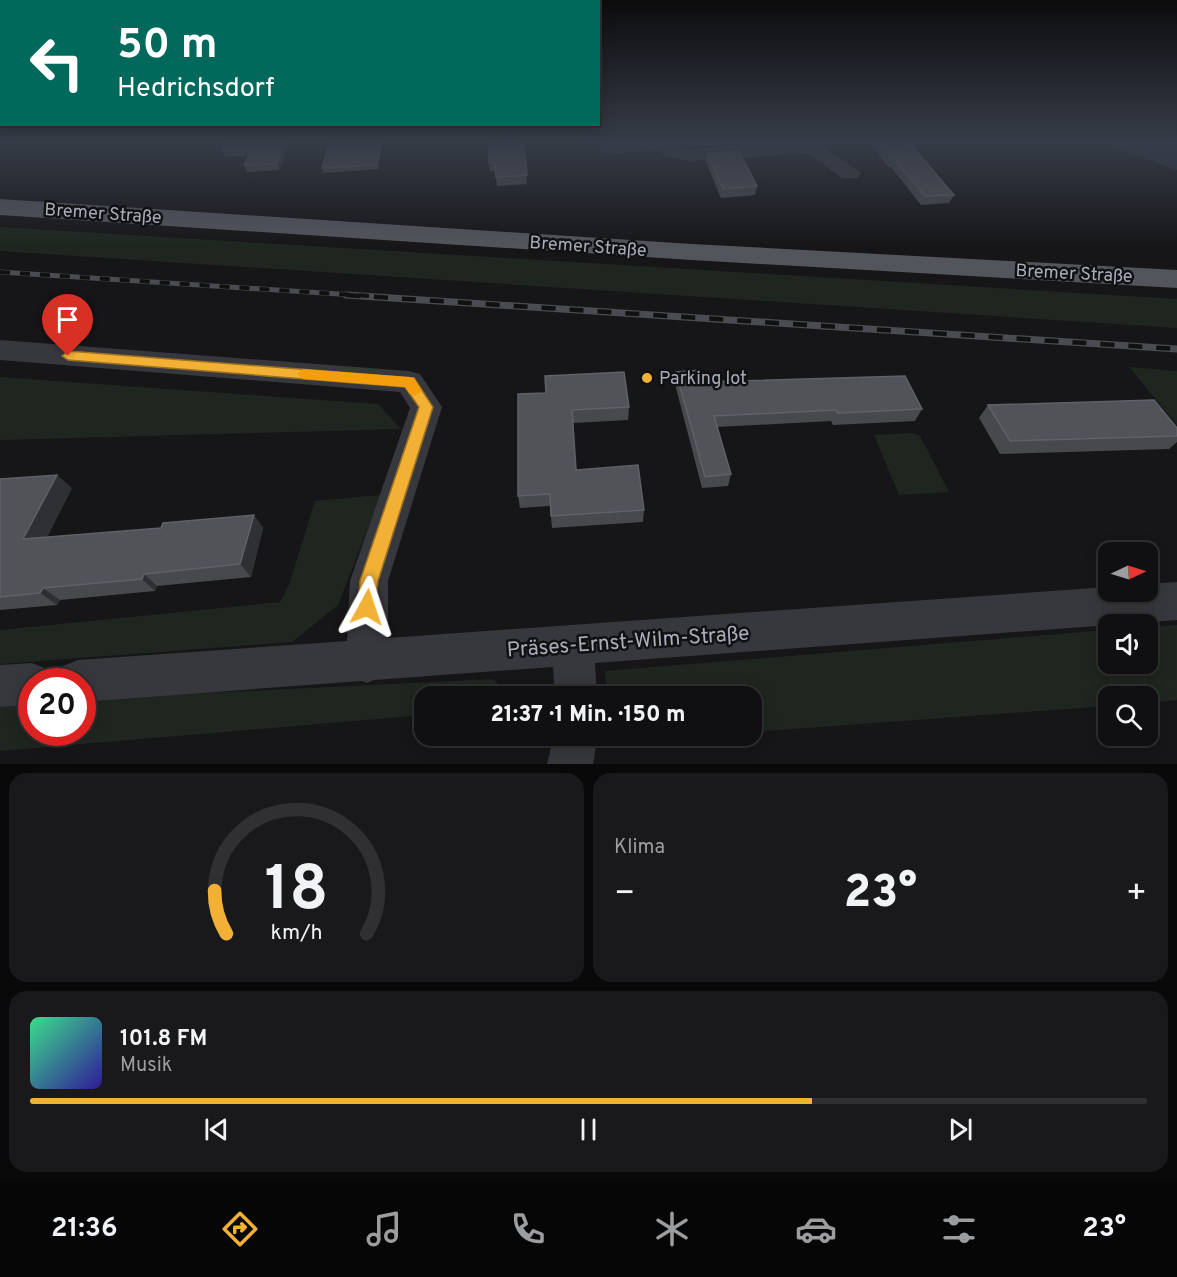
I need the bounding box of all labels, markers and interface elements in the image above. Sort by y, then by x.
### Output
text: 50 m [117,20,218,73]
icon: left [18,24,96,102]
text: Hedrichsdorf [117,72,274,106]
street label: Bremer Straße [44,199,162,230]
street label: Bremer Straße [529,232,647,263]
street label: Bremer Straße [1015,260,1133,289]
pin [42,294,93,356]
icon: arrive [51,303,84,336]
place label: Parking lot [659,368,747,391]
marker: Parking lot [640,371,654,385]
north arrow [1098,542,1158,602]
map controls [1098,542,1158,746]
position arrow [335,575,399,639]
button: sound [1098,614,1158,674]
street label: Präses-Ernst-Wilm-Straße [506,621,750,664]
speed limit sign: 20 [18,668,96,746]
button: search [1098,686,1158,746]
text: 21:37 · 1 Min. · 150 m [490,702,686,729]
text: Klima [614,835,665,861]
text: 18 [264,853,329,932]
text: 23° [844,866,917,923]
text: − [614,874,635,916]
text: + [1126,874,1147,916]
text: km/h [270,921,323,948]
text: 101.8 FM [120,1026,207,1053]
text: Musik [120,1053,172,1079]
icon: previous [200,1113,233,1146]
icon: pause [572,1113,605,1146]
icon: next [944,1113,977,1146]
icon: directions [219,1208,261,1250]
icon: music [363,1208,405,1250]
icon: phone [507,1208,549,1250]
icon: climate [651,1208,693,1250]
icon: car [795,1208,837,1250]
icon: filters [938,1208,980,1250]
text: 21:36 [51,1212,118,1246]
text: 23° [1082,1212,1126,1246]

